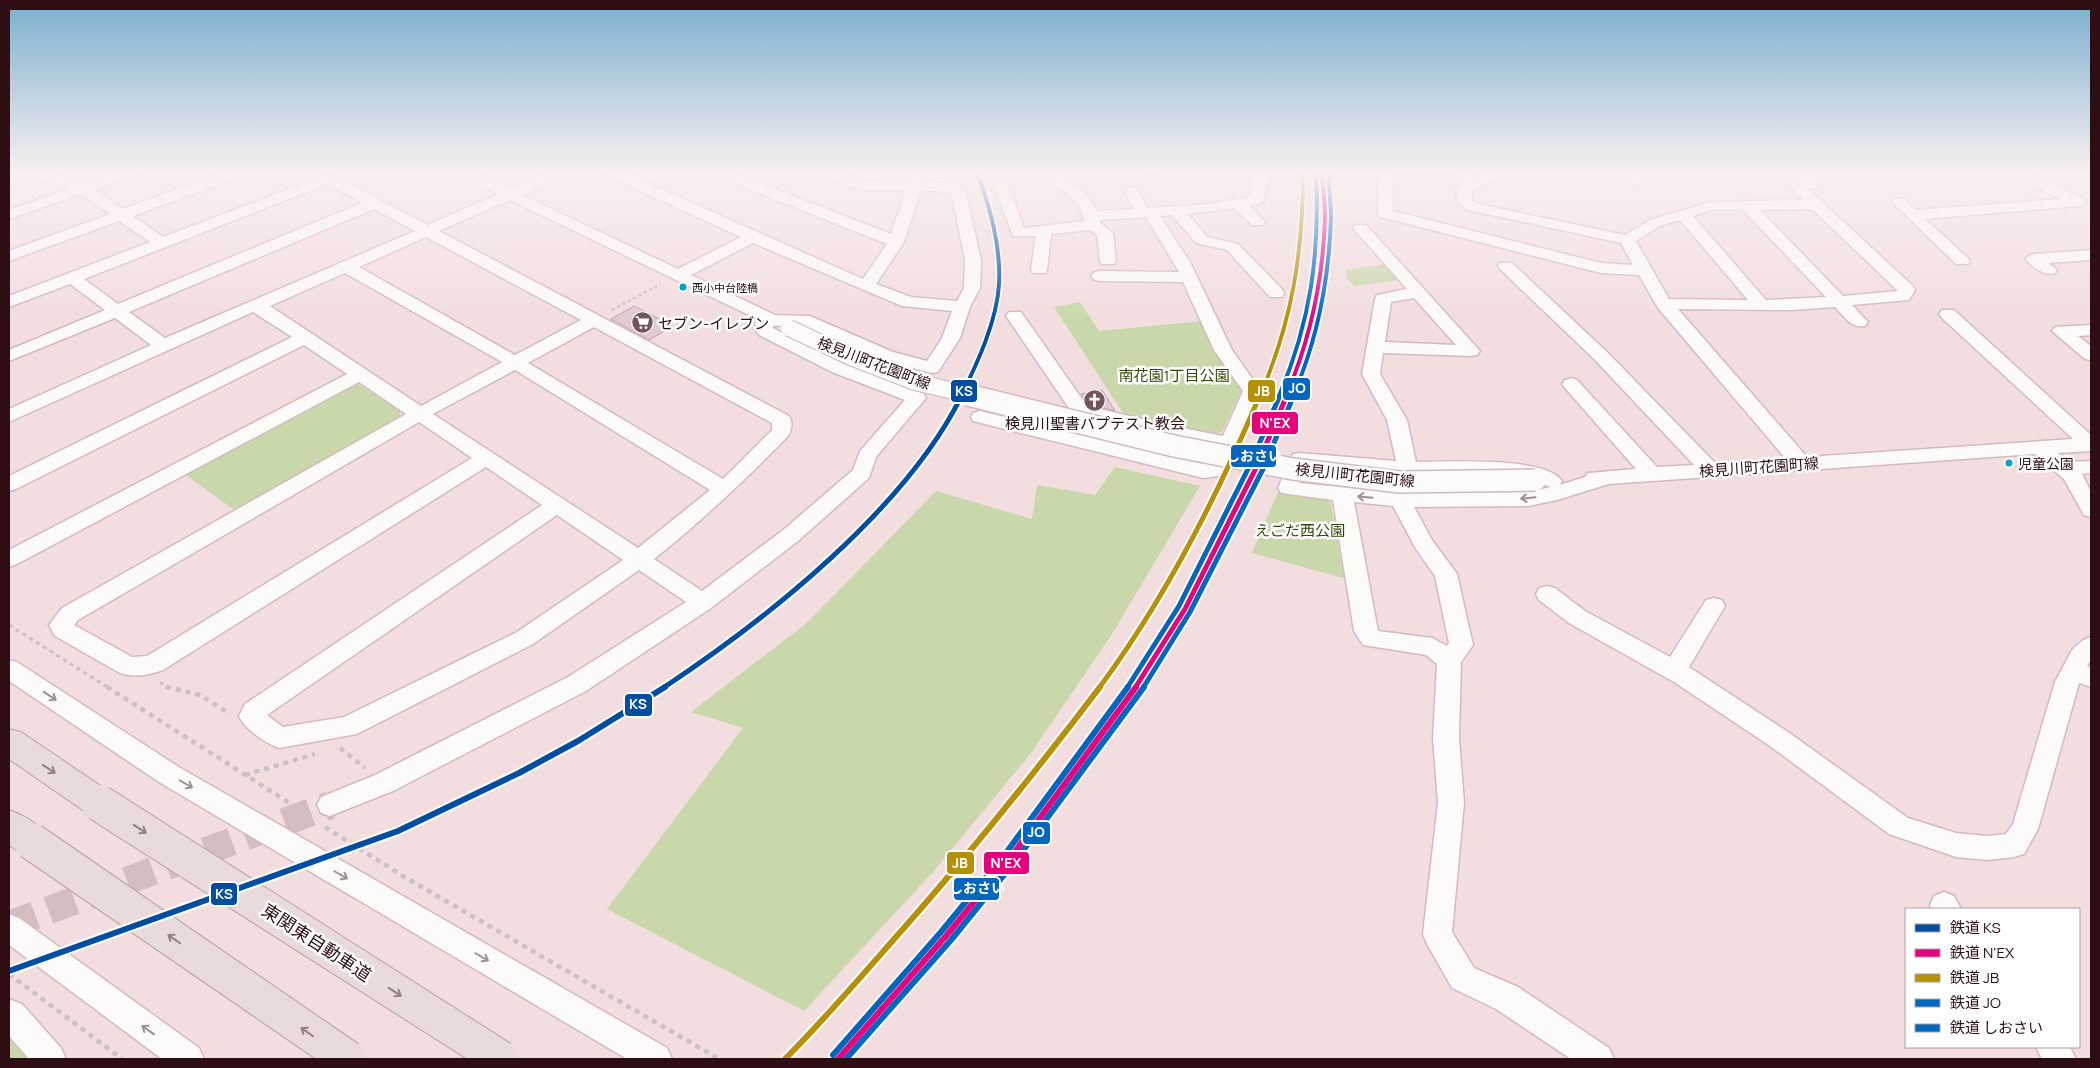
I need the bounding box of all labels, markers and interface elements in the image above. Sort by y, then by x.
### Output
place label: 西小中台陸橋 [692,280,758,295]
marker: 西小中台陸橋 [678,282,688,292]
supermarket icon: セブン-イレブン [630,311,654,335]
place label: セブン-イレブン [658,313,769,334]
street label: 検見川町花園町線 [814,332,934,394]
park label: 南花園1丁目公園 [1119,365,1229,386]
line badge: JO [1282,377,1311,401]
text: JO [1288,378,1306,397]
line badge: KS [950,379,978,403]
line badge: JB [1247,379,1276,403]
text: KS [955,381,973,400]
text: JB [1254,381,1270,400]
church icon: 検見川聖書バプテスト教会 [1083,388,1107,412]
line badge: N'EX [1251,411,1299,435]
place label: 検見川聖書バプテスト教会 [1005,413,1185,434]
text: N'EX [1259,413,1291,432]
line badge: しおさい [1230,444,1277,468]
text: しおさい [1226,446,1282,465]
street label: 検見川町花園町線 [1698,452,1820,482]
place label: 児童公園 [2018,454,2074,473]
street label: 検見川町花園町線 [1294,458,1416,492]
marker: 児童公園 [2004,458,2014,468]
one-way arrow [1358,492,1374,502]
one-way arrow [1520,493,1536,503]
park label: えごだ西公園 [1255,520,1345,541]
one-way arrow [42,691,56,701]
line badge: KS [624,693,653,717]
text: KS [629,694,647,713]
one-way arrow [42,765,56,775]
one-way arrow [179,780,193,790]
line badge: JO [1022,821,1051,845]
text: JO [1027,822,1045,841]
one-way arrow [133,824,147,834]
line badge: JB [946,851,975,875]
line badge: N'EX [983,851,1030,875]
text: JB [952,853,968,872]
text: N'EX [990,853,1022,872]
one-way arrow [334,870,349,880]
line badge: しおさい [953,877,1000,901]
text: しおさい [949,878,1005,897]
line badge: KS [210,882,238,906]
text: KS [215,884,233,903]
street label: 東関東自動車道 [258,898,376,986]
legend [1905,908,2080,1048]
text: 鉄道 KS [1950,917,2001,938]
one-way arrow [167,934,181,944]
text: 鉄道 N'EX [1950,942,2014,963]
one-way arrow [474,952,489,962]
text: 鉄道 JB [1950,967,1999,988]
one-way arrow [388,986,402,997]
text: 鉄道 JO [1950,992,2001,1013]
text: 鉄道 しおさい [1950,1017,2043,1038]
one-way arrow [142,1025,155,1036]
one-way arrow [301,1027,315,1037]

